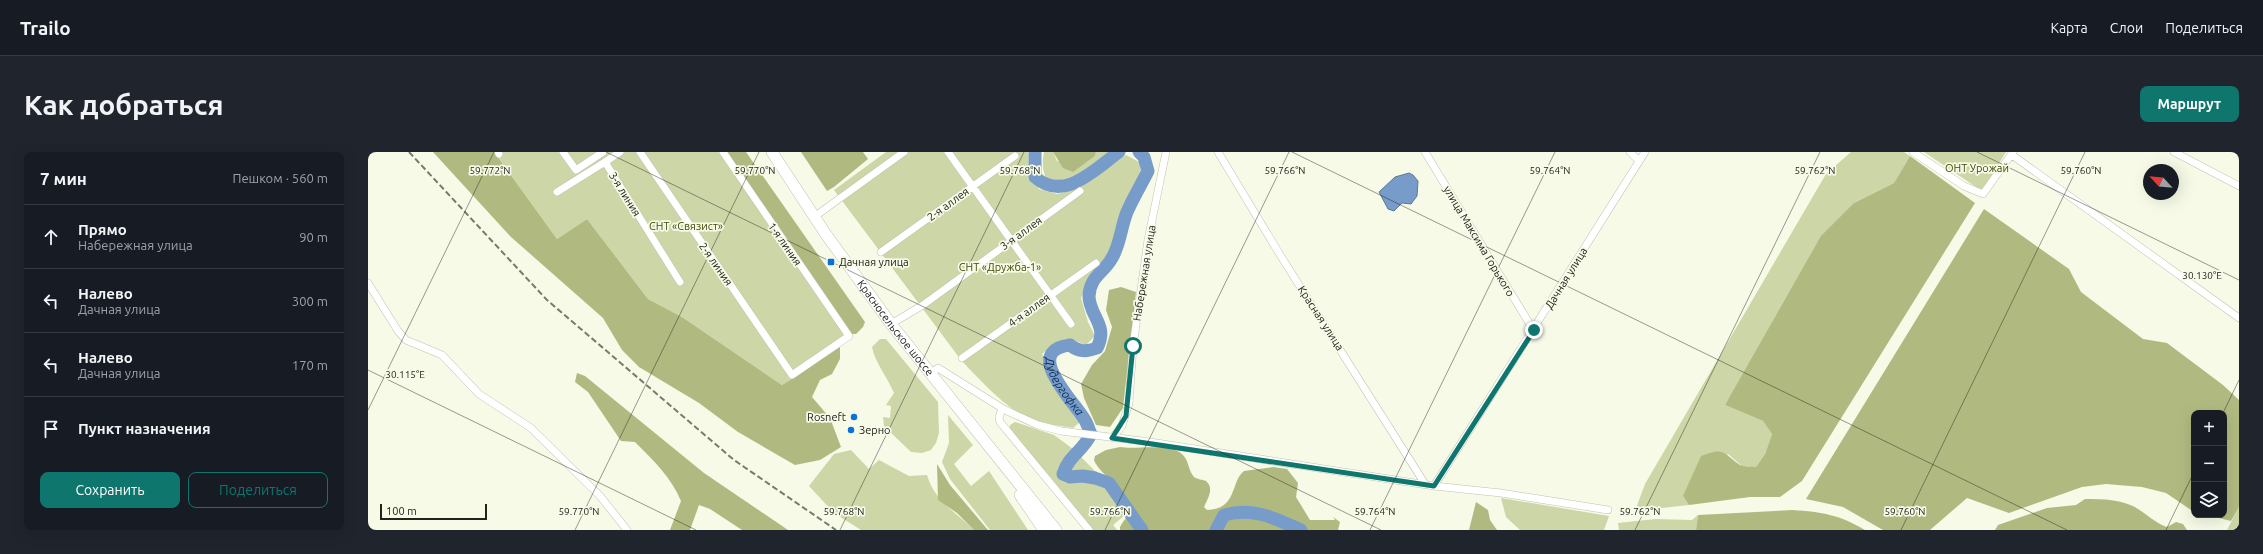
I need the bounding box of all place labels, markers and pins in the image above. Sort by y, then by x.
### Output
place label: Дачная улица [839,256,909,268]
marker: Дачная улица [826,257,836,267]
place label: Rosneft [807,411,847,423]
marker: Rosneft [849,412,859,422]
place label: Зерно [859,424,891,436]
marker: Зерно [846,425,856,435]

